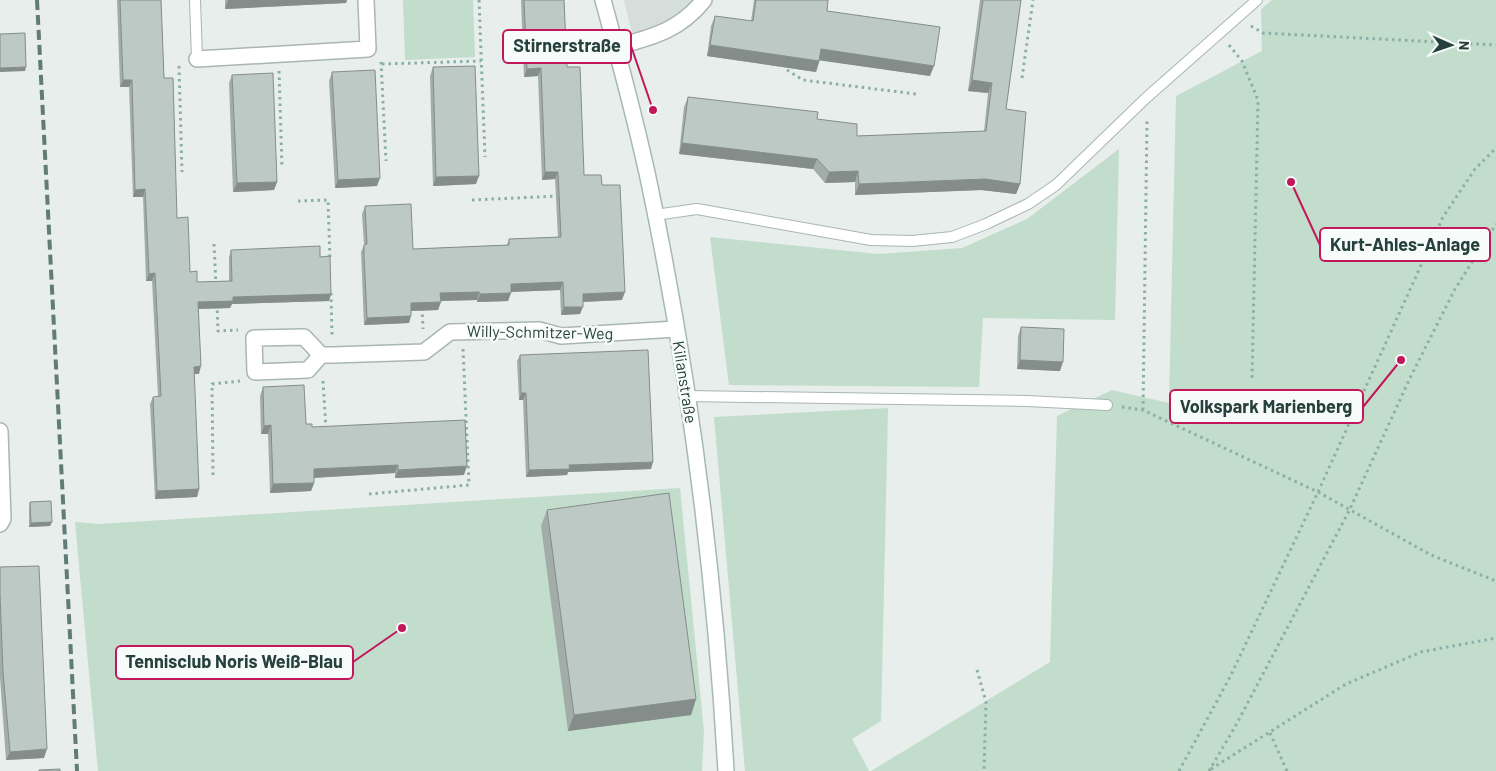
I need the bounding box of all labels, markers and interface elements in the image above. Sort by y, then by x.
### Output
north arrow [1426,20,1476,70]
callout: Stirnerstraße [503,30,631,63]
text: Stirnerstraße [513,34,621,56]
text: N [1456,41,1473,50]
callout: Kurt-Ahles-Anlage [1320,228,1490,261]
text: Kurt-Ahles-Anlage [1330,233,1480,255]
street label: Willy-Schmitzer-Weg [467,321,613,342]
street label: Kilianstraße [670,339,701,425]
callout: Volkspark Marienberg [1170,390,1363,423]
text: Volkspark Marienberg [1180,395,1352,417]
callout: Tennisclub Noris Weiß-Blau [116,646,353,679]
text: Tennisclub Noris Weiß-Blau [125,650,343,672]

